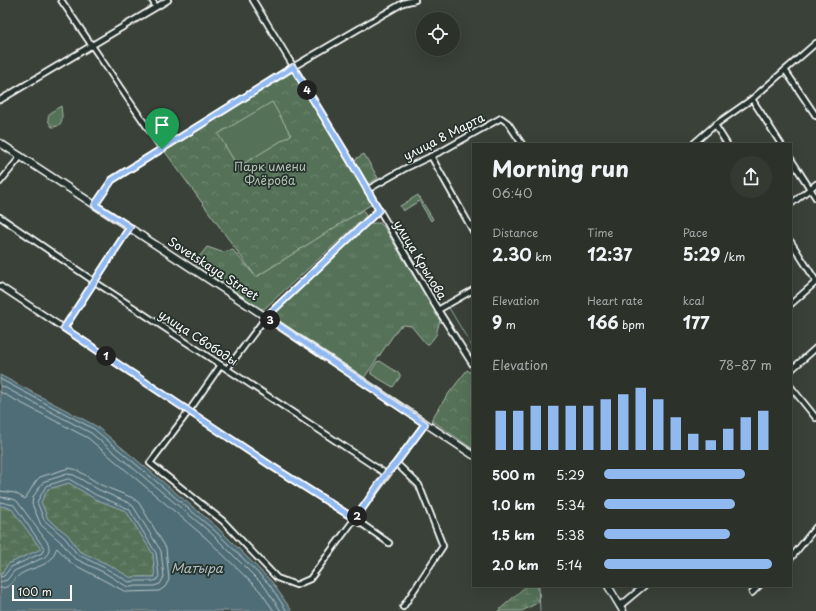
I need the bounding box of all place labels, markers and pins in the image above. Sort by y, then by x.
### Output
pin: 4 [297,80,317,100]
pin [145,108,179,149]
pin: 3 [260,310,280,330]
pin: 1 [96,346,116,366]
pin: 2 [347,506,367,526]

